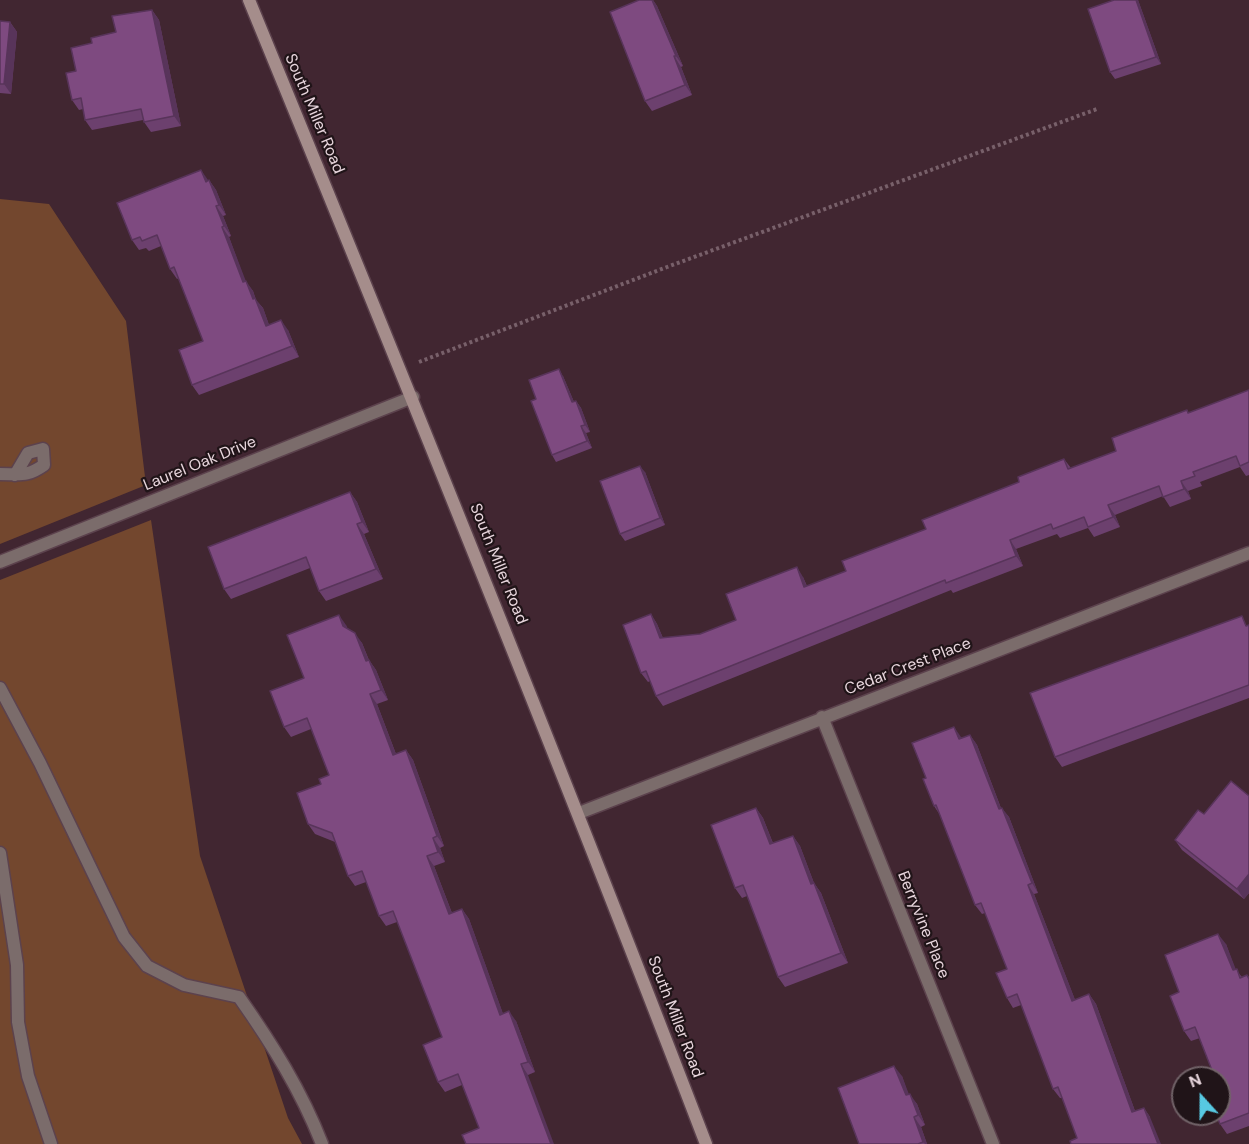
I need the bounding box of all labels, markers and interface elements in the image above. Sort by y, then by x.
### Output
street label: South Miller Road [280,51,348,177]
street label: Laurel Oak Drive [141,433,259,495]
street label: South Miller Road [465,501,531,627]
street label: Cedar Crest Place [842,634,974,700]
street label: Berryvine Place [893,869,953,981]
street label: South Miller Road [643,954,707,1080]
north arrow [1171,1066,1231,1126]
text: N [1186,1069,1204,1092]

